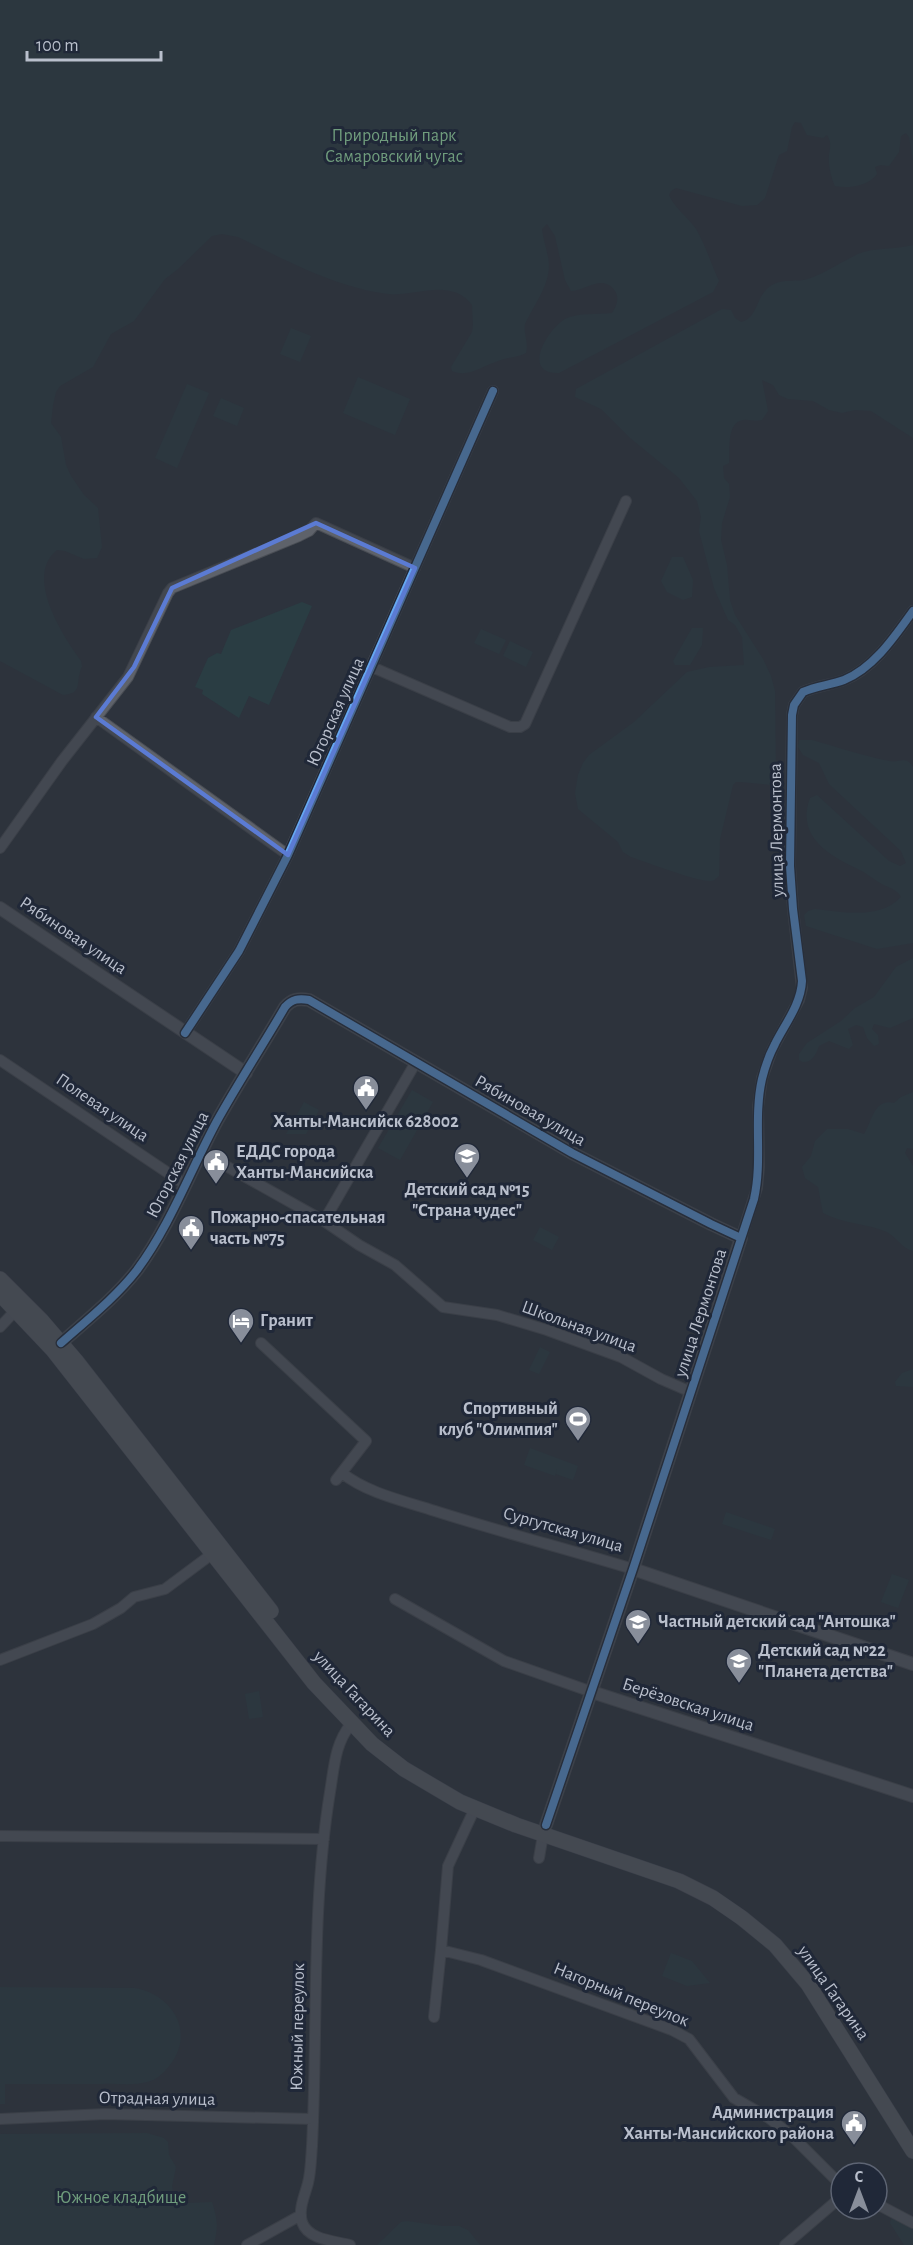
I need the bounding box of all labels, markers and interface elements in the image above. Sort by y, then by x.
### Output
scale bar [27,24,160,62]
text: 100 m [36,37,79,55]
park label: Природный парк Самаровский чугас [325,127,463,166]
street label: Югорская улица [304,655,368,769]
street label: улица Лермонтова [767,763,787,898]
street label: Рябиновая улица [16,893,130,978]
street label: Полевая улица [52,1071,152,1145]
street label: Рябиновая улица [472,1071,589,1150]
public building icon: Ханты-Мансийск 628002 [351,1073,381,1111]
street label: Югорская улица [143,1109,213,1221]
place label: Ханты-Мансийск 628002 [273,1113,459,1131]
school or university icon: Детский сад №15 "Страна чудес" [452,1141,482,1179]
place label: ЕДДС города Ханты-Мансийска [236,1143,374,1182]
public building icon: ЕДДС города Ханты-Мансийска [201,1147,231,1185]
place label: Детский сад №15 "Страна чудес" [404,1181,530,1220]
place label: Пожарно-спасательная часть №75 [210,1209,385,1248]
public building icon: Пожарно-спасательная часть №75 [176,1213,206,1251]
street label: улица Лермонтова [671,1247,730,1380]
street label: Школьная улица [519,1298,639,1356]
hotel icon: Гранит [226,1306,256,1344]
place label: Гранит [260,1312,314,1330]
place label: Спортивный клуб "Олимпия" [438,1400,558,1439]
sports icon: Спортивный клуб "Олимпия" [563,1404,593,1442]
street label: Сургутская улица [501,1504,625,1556]
school or university icon: Частный детский сад "Антошка" [623,1607,653,1645]
place label: Частный детский сад "Антошка" [658,1613,896,1631]
place label: Детский сад №22 "Планета детства" [758,1642,893,1681]
school or university icon: Детский сад №22 "Планета детства" [724,1646,754,1684]
street label: улица Гагарина [309,1647,398,1741]
street label: Берёзовская улица [620,1675,756,1735]
street label: улица Гагарина [793,1942,872,2044]
street label: Нагорный переулок [551,1960,692,2031]
street label: Южный переулок [288,1962,308,2091]
street label: Отрадная улица [98,2089,216,2109]
place label: Администрация Ханты-Мансийского района [623,2104,834,2143]
public building icon: Администрация Ханты-Мансийского района [839,2108,869,2146]
north arrow [829,2161,889,2221]
text: С [855,2169,864,2185]
park label: Южное кладбище [56,2188,186,2207]

